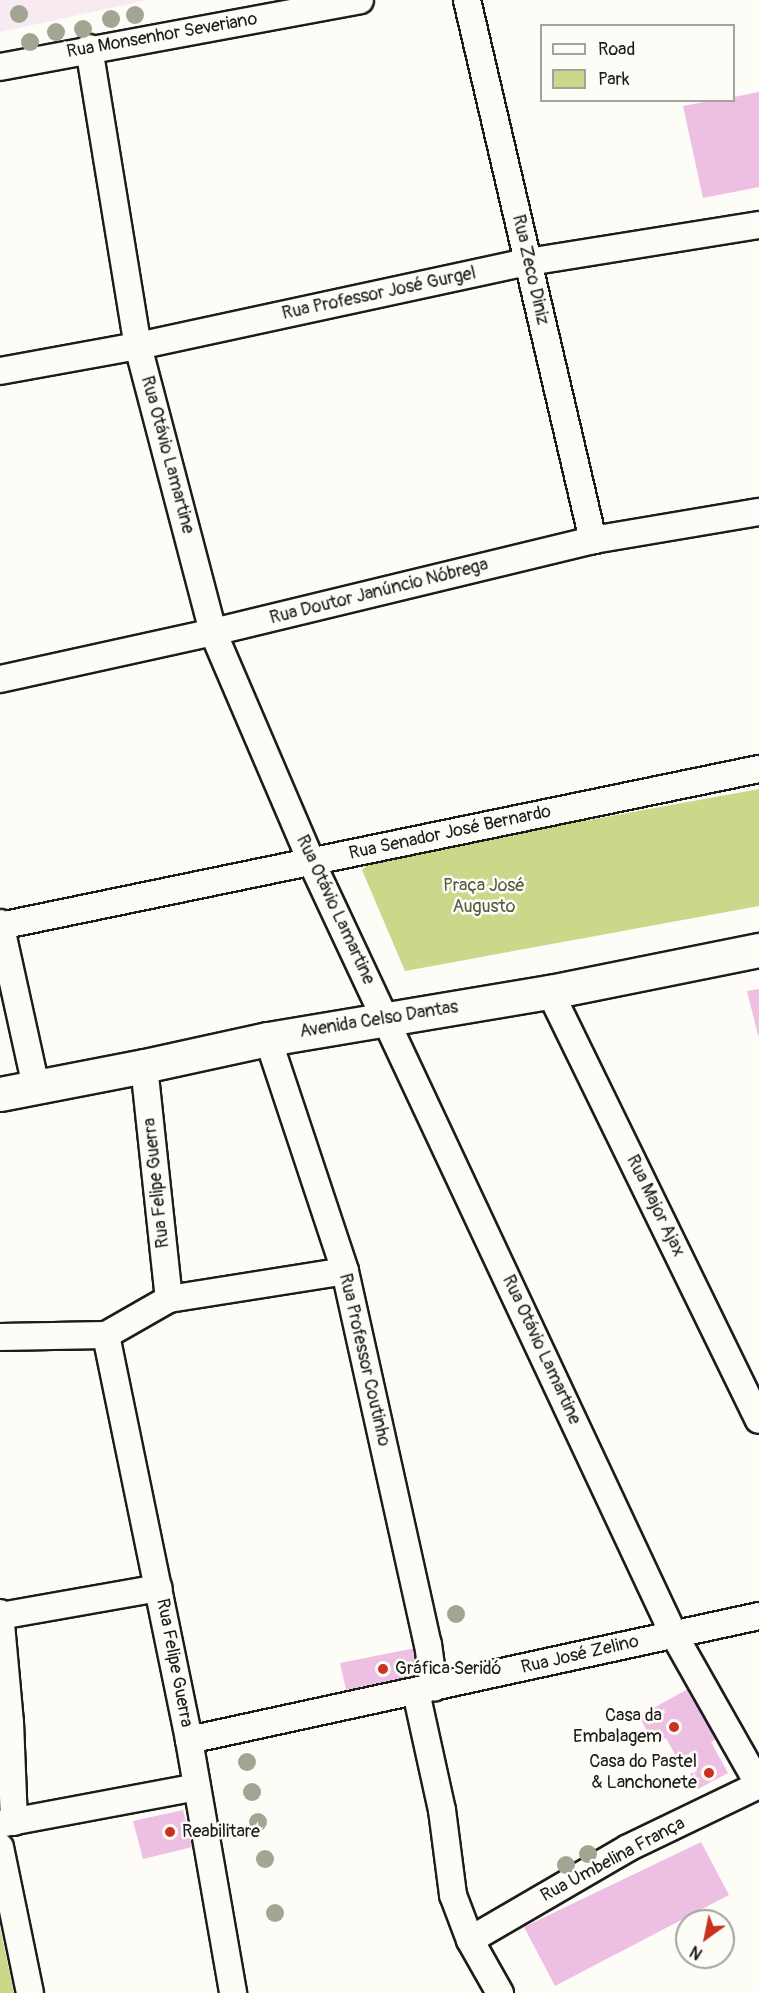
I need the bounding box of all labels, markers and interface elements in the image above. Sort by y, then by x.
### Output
street label: Rua Monsenhor Severiano [65,9,259,63]
legend [540,24,735,102]
text: Road [598,38,635,61]
text: Park [598,68,630,91]
street label: Rua Zeco Diniz [507,213,553,327]
street label: Rua Professor José Gurgel [280,263,478,325]
street label: Rua Otávio Lamartine [136,374,198,536]
street label: Rua Doutor Janúncio Nóbrega [268,554,490,630]
street label: Rua Senador José Bernardo [347,801,553,865]
street label: Rua Otávio Lamartine [291,832,379,988]
park label: Praça José Augusto [443,876,525,918]
street label: Avenida Celso Dantas [298,997,460,1043]
street label: Rua Felipe Guerra [139,1117,175,1249]
street label: Rua Major Ajax [621,1152,689,1260]
street label: Rua Professor Coutinho [334,1272,394,1448]
street label: Rua Otávio Lamartine [497,1272,585,1428]
street label: Rua Felipe Guerra [151,1597,197,1729]
street label: Rua José Zelino [519,1631,641,1679]
place label: Gráfica Seridó [395,1658,501,1680]
marker: Gráfica Seridó [376,1662,390,1676]
place label: Casa da Embalagem [573,1706,662,1748]
marker: Casa da Embalagem [667,1720,681,1734]
place label: Casa do Pastel & Lanchonete [589,1752,697,1794]
marker: Casa do Pastel & Lanchonete [702,1766,716,1780]
street label: Rua Umbelina França [537,1813,689,1907]
place label: Reabilitare [182,1821,260,1843]
marker: Reabilitare [163,1825,177,1839]
north arrow [675,1909,735,1969]
text: N [686,1941,706,1964]

